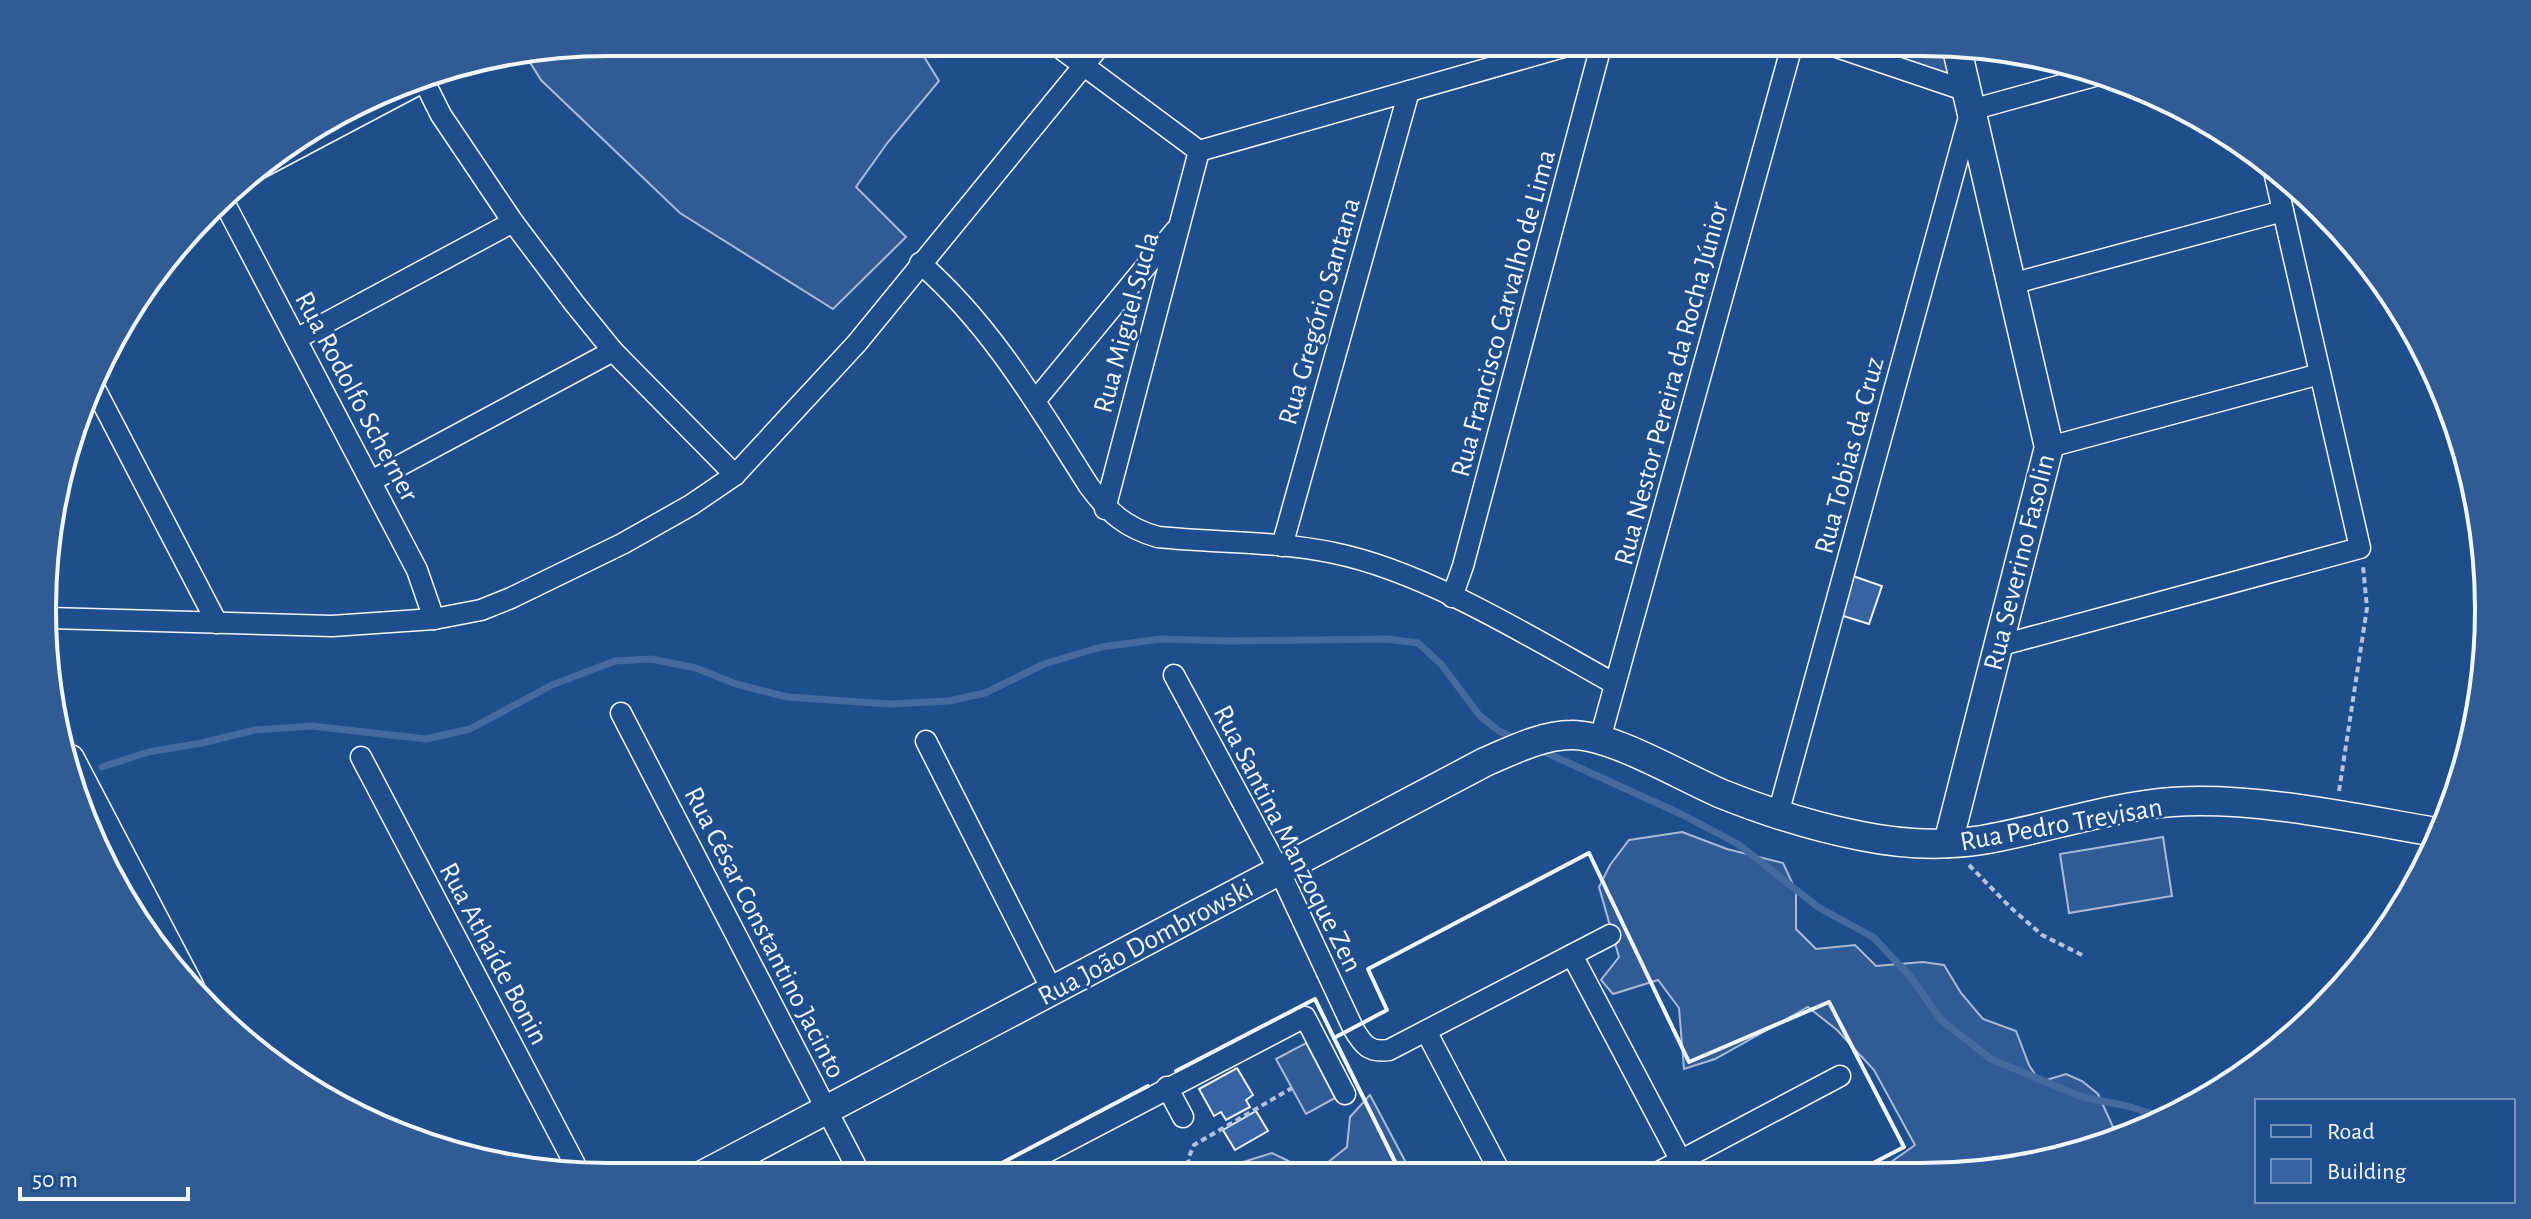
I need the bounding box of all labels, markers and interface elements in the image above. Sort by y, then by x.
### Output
street label: Rua Francisco Carvalho de Lima [1447,147,1561,480]
street label: Rua Gregório Santana [1274,195,1366,428]
street label: Rua Nestor Pereira da Rocha Júnior [1610,199,1734,568]
street label: Rua Miguel Sucla [1089,229,1165,416]
street label: Rua Rodolfo Scherner [289,288,423,506]
street label: Rua Tobias da Cruz [1810,354,1890,557]
street label: Rua Severino Fasolin [1980,451,2060,674]
street label: Rua Santina Manzoque Zen [1208,701,1367,977]
street label: Rua César Constantino Jacinto [679,783,850,1083]
street label: Rua Pedro Trevisan [1958,793,2165,857]
street label: Rua Athaíde Bonin [434,858,553,1050]
street label: Rua João Dombrowski [1034,874,1258,1011]
legend [2255,1099,2515,1203]
text: Road [2327,1120,2375,1144]
scale bar [20,1151,188,1201]
text: Building [2327,1160,2406,1184]
text: 50 m [32,1168,78,1192]

